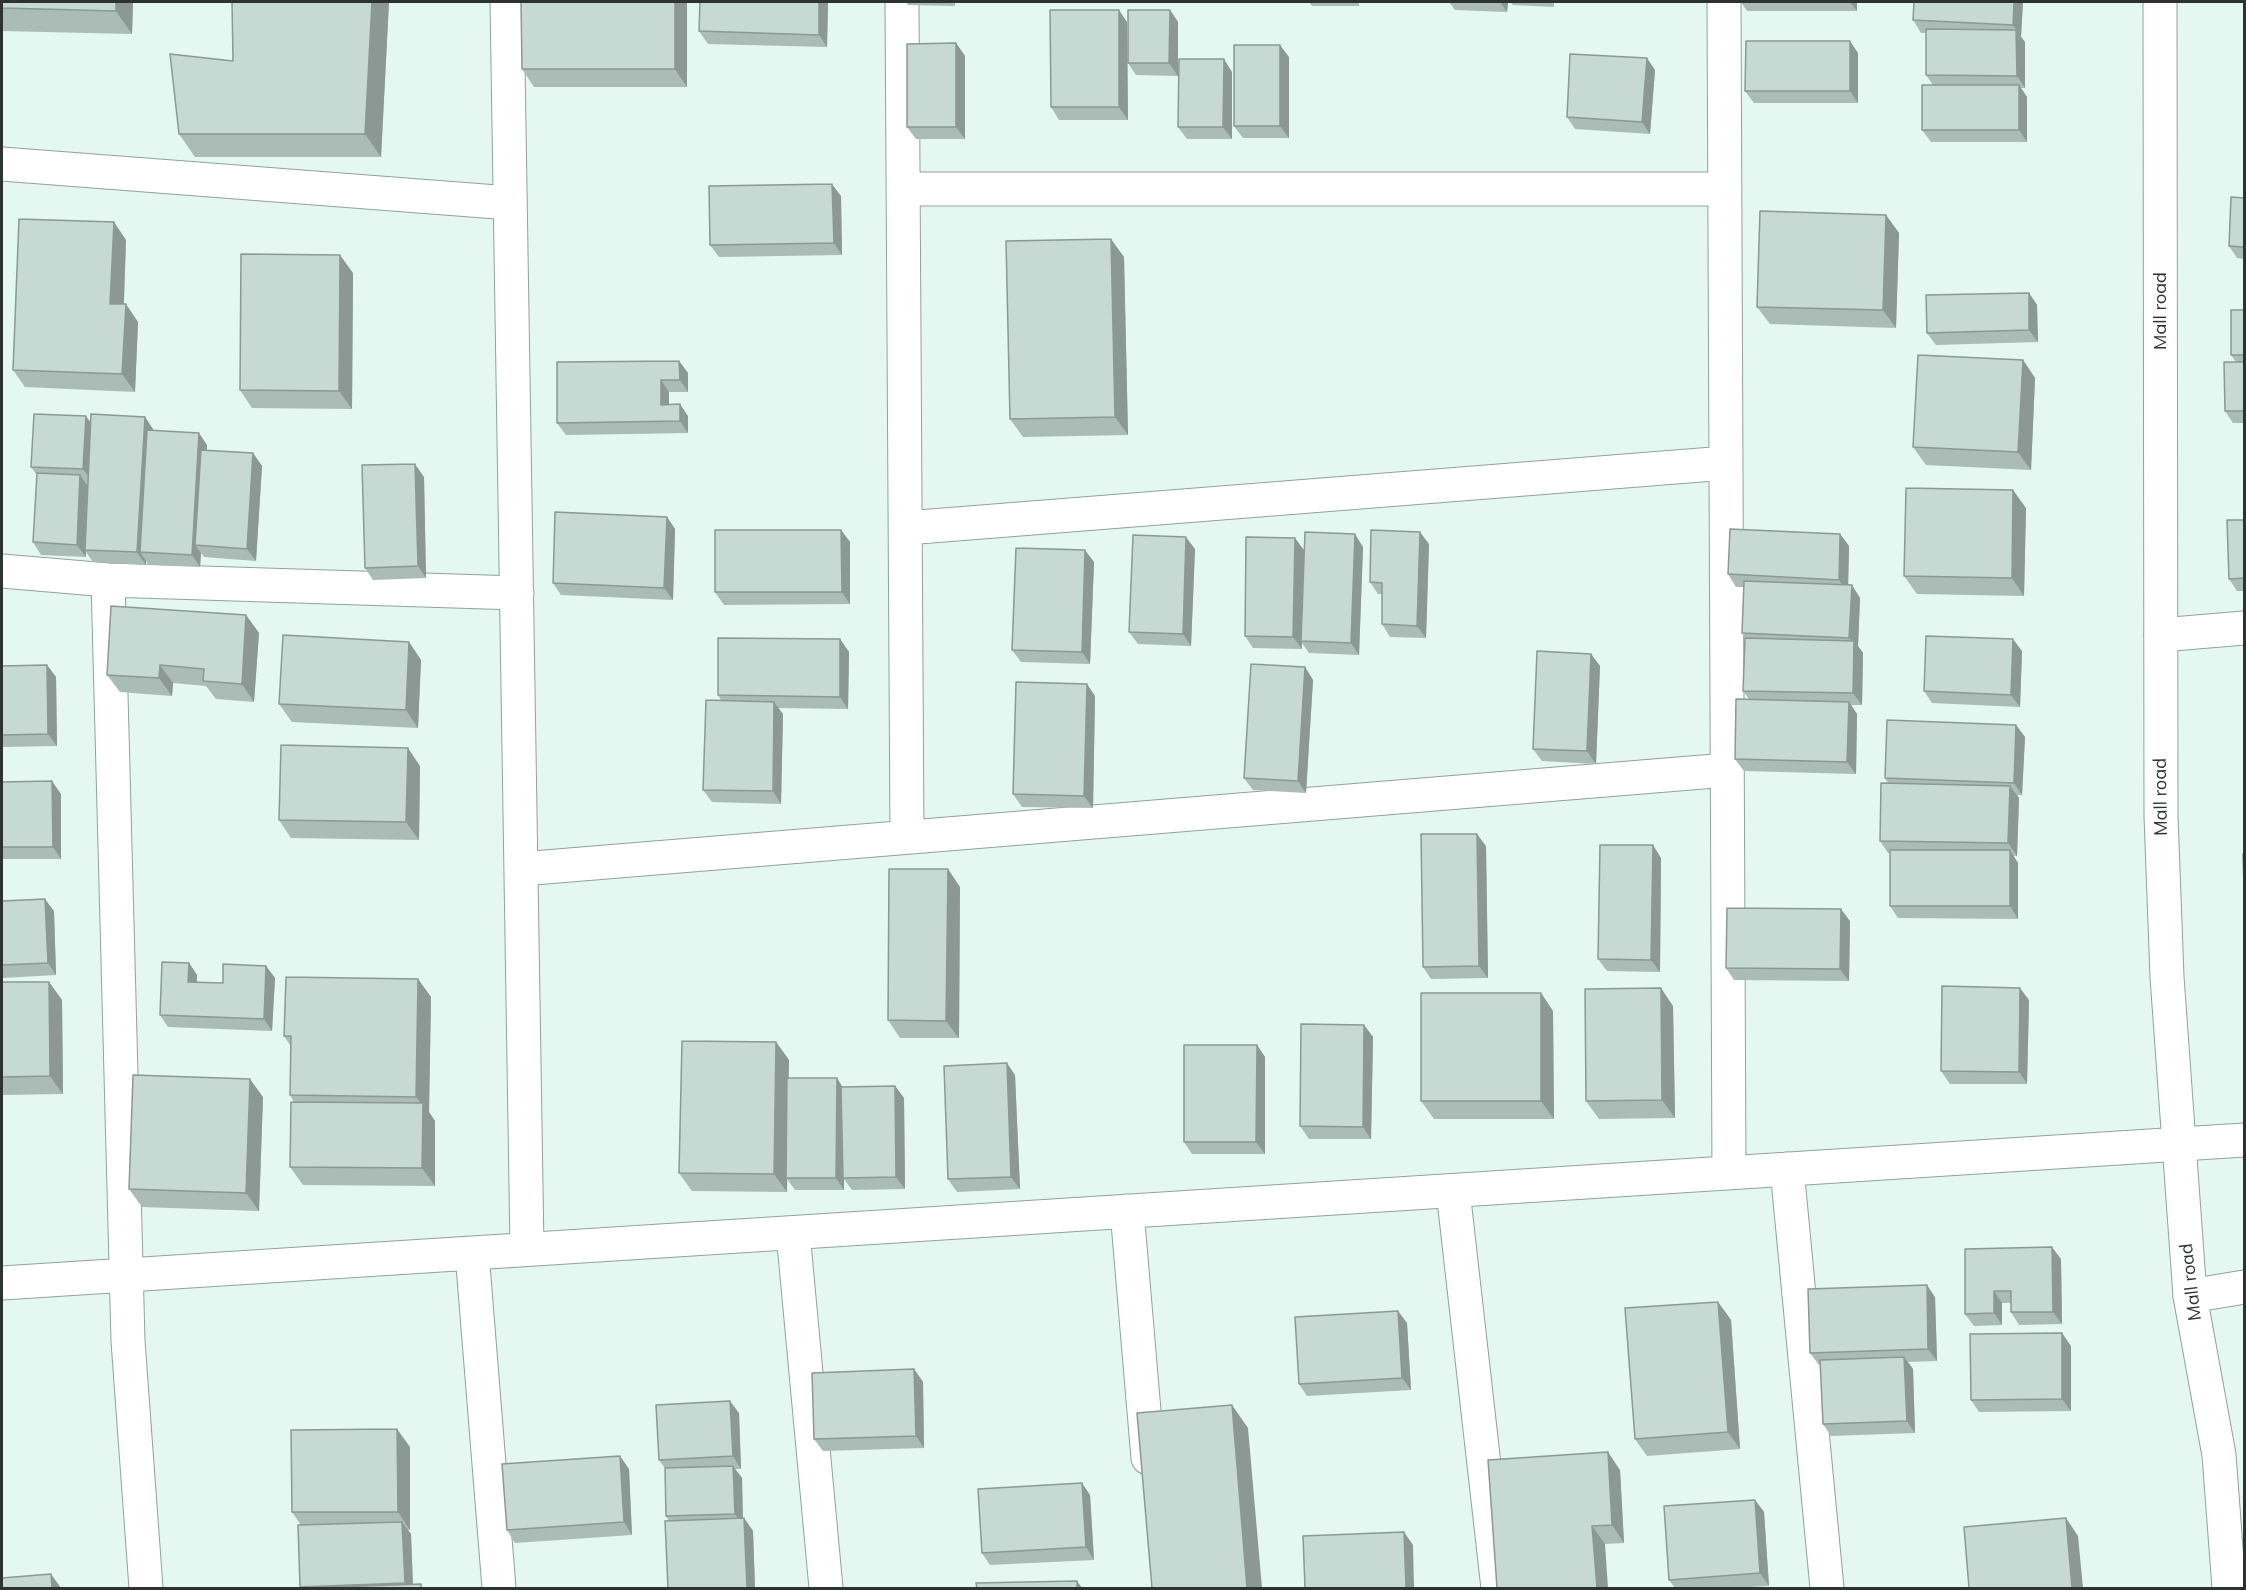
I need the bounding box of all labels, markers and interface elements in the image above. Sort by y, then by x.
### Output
street label: Mall road [2150,272,2172,350]
street label: Mall road [2150,758,2172,836]
street label: Mall road [2176,1242,2206,1322]

